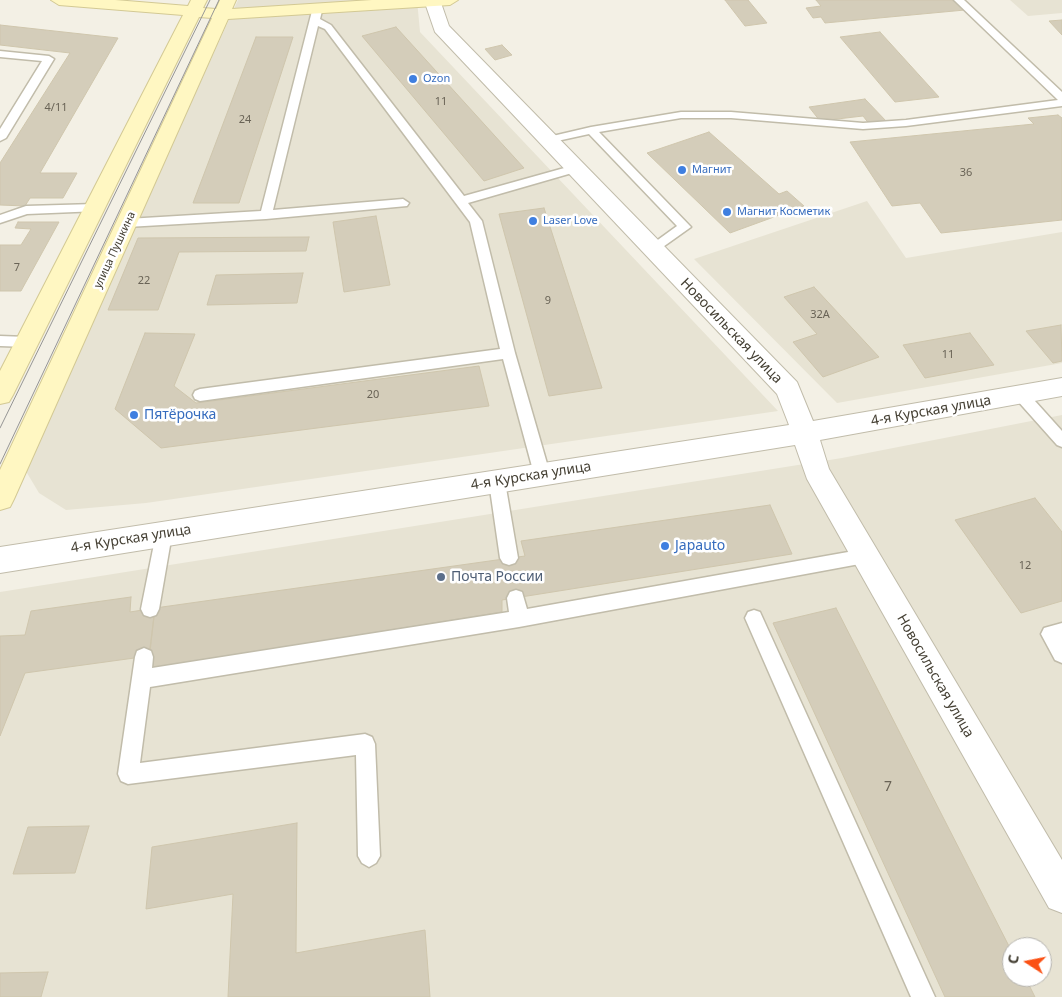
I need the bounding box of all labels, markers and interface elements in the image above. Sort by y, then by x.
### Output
place label: Ozon [423,72,450,86]
marker: Ozon [407,73,419,85]
house number: 11 [435,95,447,109]
house number: 4/11 [45,101,67,115]
house number: 24 [239,113,251,127]
place label: Магнит [692,163,732,177]
marker: Магнит [676,164,688,176]
house number: 36 [960,166,972,180]
place label: Магнит Косметик [737,205,830,219]
marker: Магнит Косметик [721,206,733,218]
street label: улица Пушкина [91,210,139,290]
place label: Laser Love [543,214,598,228]
marker: Laser Love [527,215,539,227]
house number: 7 [14,261,20,275]
house number: 22 [138,274,150,288]
street label: Новосильская улица [676,275,786,387]
house number: 9 [545,294,551,308]
house number: 32А [810,308,830,322]
house number: 11 [942,348,954,362]
house number: 20 [367,388,379,402]
street label: 4-я Курская улица [870,392,992,430]
place label: Пятёрочка [144,407,216,423]
marker: Пятёрочка [128,409,140,421]
street label: 4-я Курская улица [470,458,592,494]
street label: 4-я Курская улица [70,521,192,557]
place label: Japauto [675,538,725,554]
marker: Japauto [659,540,671,552]
house number: 12 [1019,559,1031,573]
place label: Почта России [451,569,543,585]
marker: Почта России [435,571,447,583]
street label: Новосильская улица [893,611,977,741]
house number: 7 [884,779,892,795]
north arrow [1002,937,1052,987]
text: С [1003,953,1023,965]

